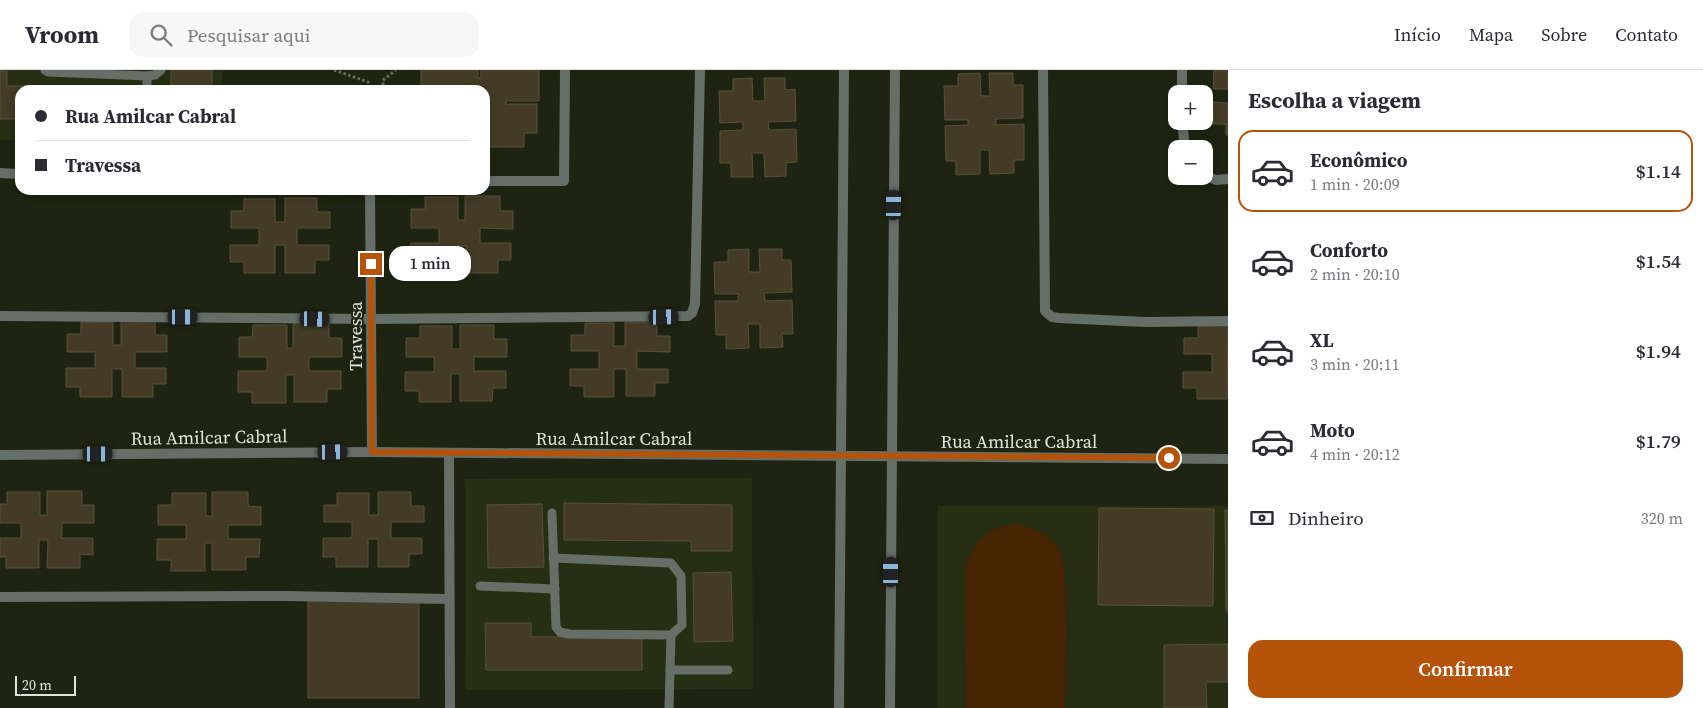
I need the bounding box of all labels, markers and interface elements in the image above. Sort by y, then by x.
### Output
search box [129,12,479,57]
text: Vroom [25,18,99,51]
icon: search [147,21,175,49]
text: Pesquisar aqui [187,22,310,48]
text: Início [1394,22,1441,47]
text: Mapa [1469,22,1513,47]
text: Sobre [1541,22,1587,47]
text: Contato [1615,22,1678,47]
map controls [1168,85,1213,185]
button: + [1168,85,1213,130]
text: Escolha a viagem [1248,85,1421,115]
text: Rua Amilcar Cabral [65,103,236,129]
button: − [1168,140,1213,185]
text: Econômico [1310,147,1408,173]
icon: car [1250,149,1295,194]
text: Travessa [65,152,141,178]
text: $1.14 [1636,158,1681,184]
text: 1 min · 20:09 [1310,173,1400,195]
car [886,190,901,220]
text: Conforto [1310,237,1388,263]
icon: car [1250,239,1295,284]
callout: 1 min [388,246,471,282]
text: $1.54 [1636,248,1681,274]
text: 1 min [409,252,451,274]
route end [360,253,382,275]
text: 2 min · 20:10 [1310,263,1400,285]
street label: Travessa [343,301,368,371]
car [648,309,679,325]
car [168,310,198,325]
car [299,311,330,327]
text: XL [1310,327,1333,353]
icon: car [1250,329,1295,374]
text: $1.94 [1636,338,1681,364]
text: 3 min · 20:11 [1310,353,1400,375]
text: Moto [1310,417,1355,443]
icon: car [1250,419,1295,464]
street label: Rua Amilcar Cabral [130,423,288,451]
street label: Rua Amilcar Cabral [536,426,692,451]
text: $1.79 [1636,428,1681,454]
street label: Rua Amilcar Cabral [941,429,1097,454]
text: 4 min · 20:12 [1310,443,1400,465]
car [317,444,348,460]
car [83,447,113,462]
route start [1158,447,1180,469]
icon: cash [1248,504,1276,532]
text: Dinheiro [1288,505,1364,531]
text: 320 m [1641,507,1683,529]
car [883,557,898,587]
button: Confirmar [1248,640,1683,698]
scale bar [15,673,76,696]
text: 20 m [22,675,52,695]

